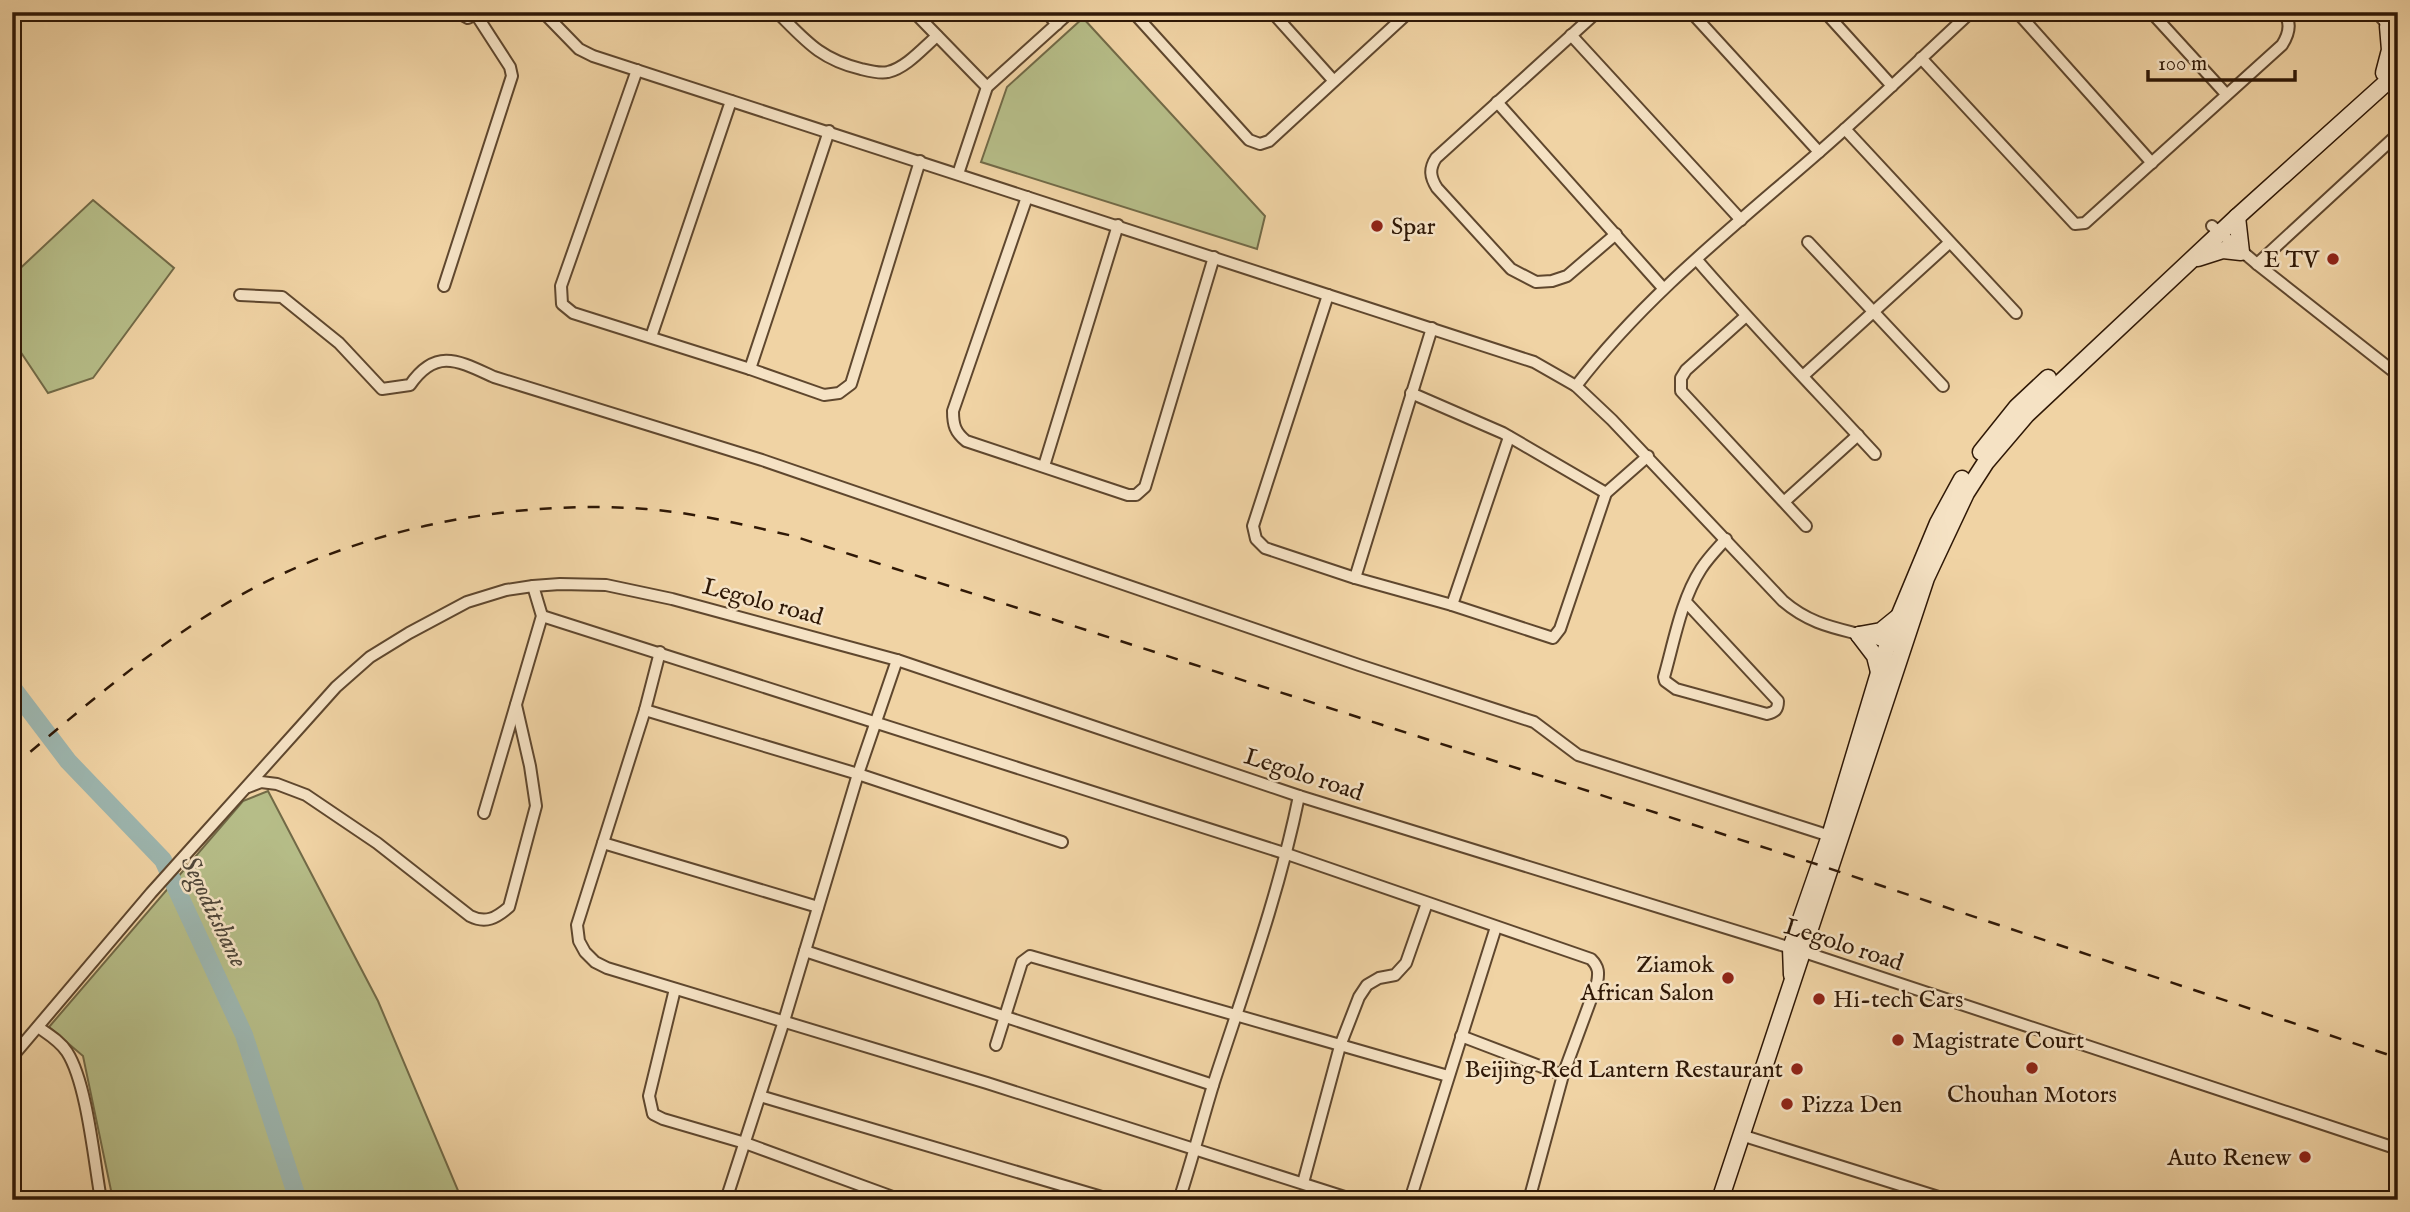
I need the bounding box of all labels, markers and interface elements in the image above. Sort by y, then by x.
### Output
scale bar [2148,38,2294,82]
text: 100 m [2158,51,2207,78]
place label: Spar [1391,212,1436,243]
marker: Spar [1369,218,1385,234]
place label: E TV [2264,245,2320,276]
marker: E TV [2325,251,2341,267]
street label: Legolo road [699,571,827,633]
street label: Legolo road [1240,742,1367,809]
water label: Segoditshane [172,850,255,974]
street label: Legolo road [1780,912,1907,979]
place label: Ziamok African Salon [1579,950,1714,1009]
marker: Ziamok African Salon [1720,970,1736,986]
place label: Hi-tech Cars [1833,985,1964,1016]
marker: Hi-tech Cars [1811,991,1827,1007]
place label: Magistrate Court [1912,1026,2084,1057]
marker: Magistrate Court [1890,1032,1906,1048]
place label: Beijing Red Lantern Restaurant [1464,1055,1783,1086]
marker: Chouhan Motors [2024,1060,2040,1076]
marker: Beijing Red Lantern Restaurant [1789,1061,1805,1077]
place label: Chouhan Motors [1947,1080,2117,1111]
place label: Pizza Den [1801,1090,1902,1121]
marker: Pizza Den [1779,1096,1795,1112]
place label: Auto Renew [2166,1143,2292,1174]
marker: Auto Renew [2297,1149,2313,1165]

